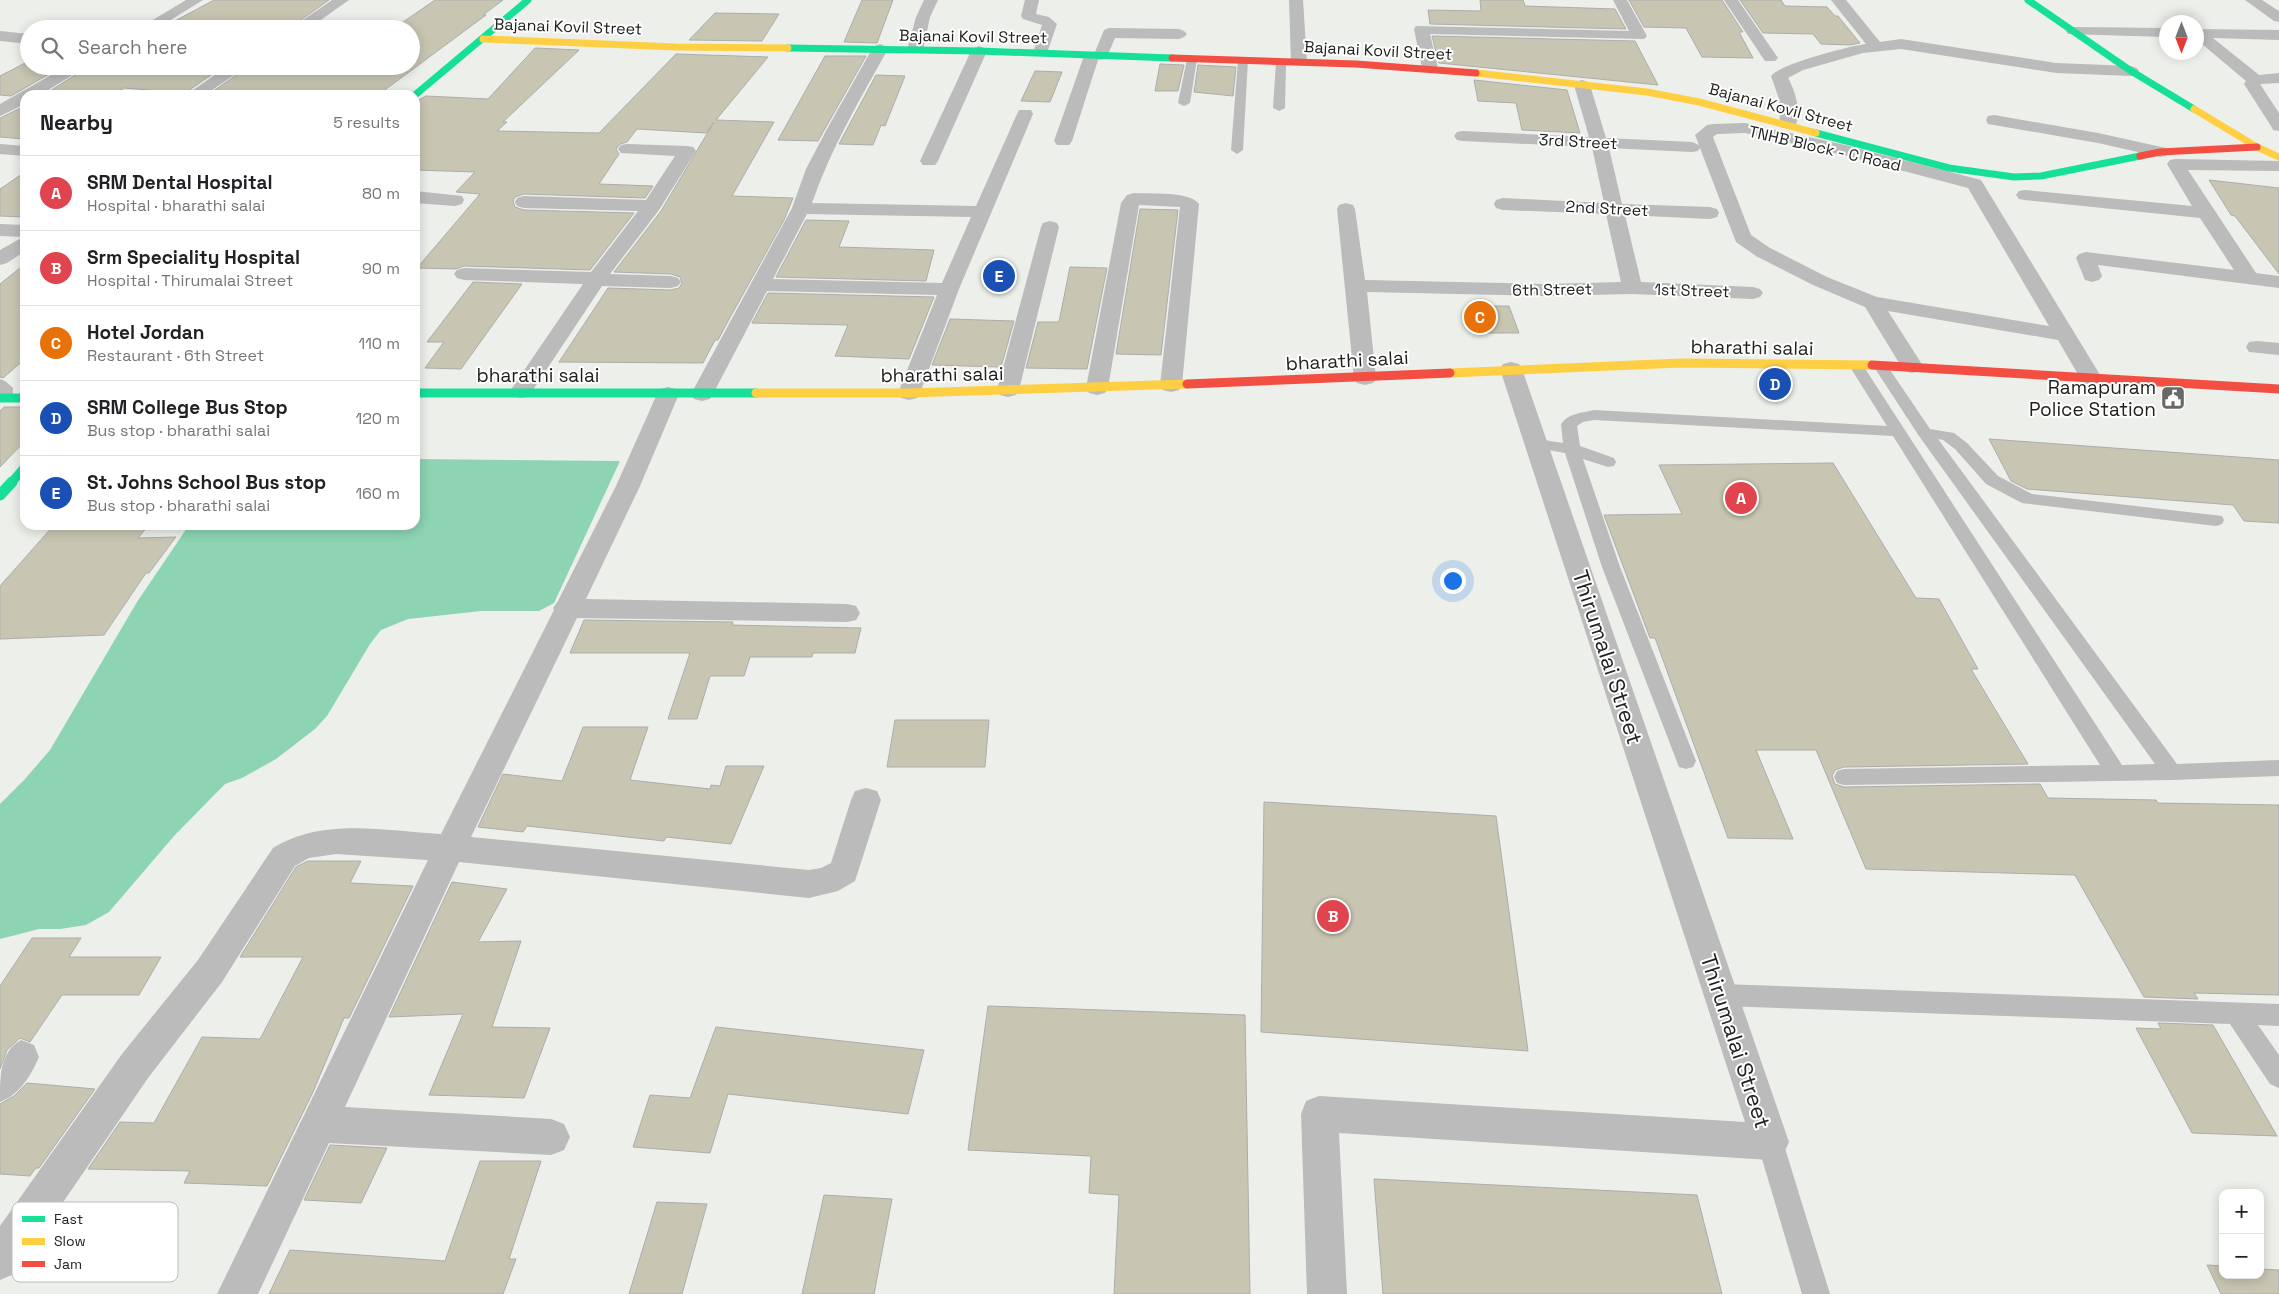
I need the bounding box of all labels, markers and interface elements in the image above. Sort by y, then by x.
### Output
street label: Bajanai Kovil Street [493,13,643,40]
north arrow [2159,15,2204,60]
search box [20,20,420,75]
street label: Bajanai Kovil Street [899,25,1047,48]
icon: search [38,34,66,62]
text: Search here [78,35,188,60]
street label: Bajanai Kovil Street [1303,36,1453,65]
street label: Bajanai Kovil Street [1706,78,1855,137]
text: Nearby [40,109,113,136]
text: 5 results [333,112,400,133]
street label: TNHB Block - C Road [1747,121,1903,176]
street label: 3rd Street [1538,129,1618,154]
text: SRM Dental Hospital [87,170,273,195]
text: A [51,183,61,204]
text: 80 m [362,183,400,204]
text: Hospital · bharathi salai [87,195,265,216]
street label: 2nd Street [1565,196,1649,221]
text: Srm Speciality Hospital [87,245,300,270]
pin: E [983,257,1015,295]
text: B [51,258,61,279]
text: 90 m [362,258,400,279]
text: Hospital · Thirumalai Street [87,270,293,291]
street label: 6th Street [1512,278,1592,301]
street label: 1st Street [1654,279,1730,302]
pin: C [1464,298,1496,336]
text: Hotel Jordan [87,320,204,345]
text: C [51,333,61,354]
text: 110 m [358,333,400,354]
street label: bharathi salai [1690,334,1814,361]
text: Restaurant · 6th Street [87,345,264,366]
street label: bharathi salai [1285,345,1409,376]
street label: bharathi salai [880,361,1004,388]
street label: bharathi salai [477,363,600,388]
pin: D [1759,365,1791,403]
place label: Ramapuram Police Station [2029,375,2156,422]
public building icon: Ramapuram Police Station [2160,385,2186,411]
text: SRM College Bus Stop [87,395,288,420]
text: D [51,408,61,429]
text: 120 m [356,408,400,429]
text: Bus stop · bharathi salai [87,420,270,441]
text: St. Johns School Bus stop [87,470,326,495]
pin: A [1725,479,1757,517]
text: E [52,483,60,504]
text: 160 m [355,483,400,504]
text: Bus stop · bharathi salai [87,495,270,516]
street label: Thirumalai Street [1567,566,1649,748]
your location [1440,568,1466,594]
pin: B [1317,897,1349,935]
street label: Thirumalai Street [1695,950,1777,1132]
map controls [2219,1189,2264,1279]
button: + [2219,1189,2264,1234]
legend [12,1202,178,1282]
text: Fast [54,1210,83,1228]
text: Slow [54,1232,86,1250]
button: − [2219,1234,2264,1279]
text: Jam [54,1255,82,1273]

